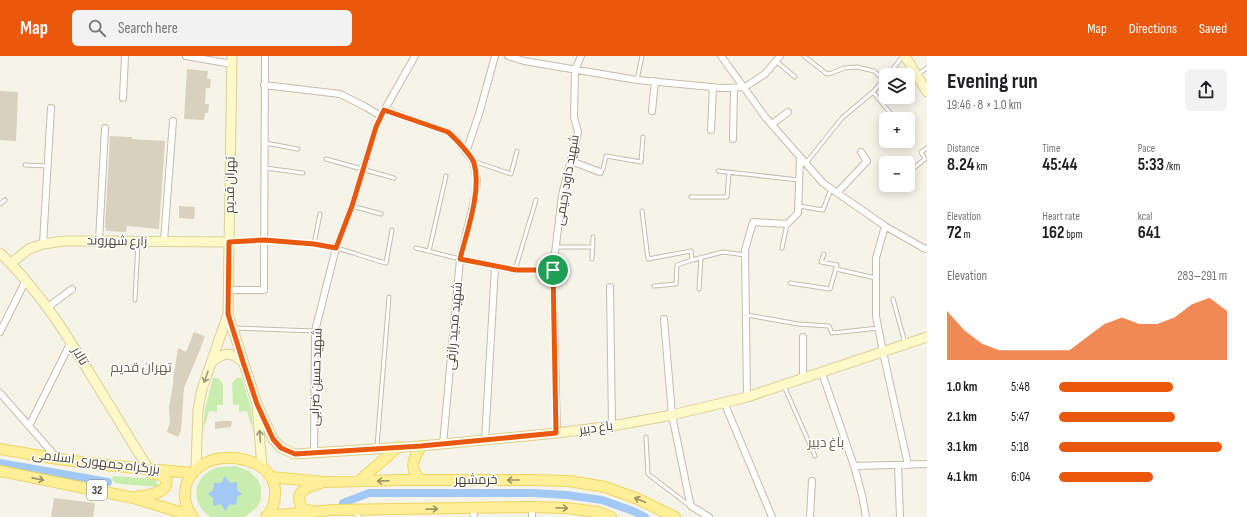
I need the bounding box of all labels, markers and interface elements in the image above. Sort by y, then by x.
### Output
search box [72,10,352,46]
text: Map [20,17,48,40]
icon: search [86,17,108,39]
text: Search here [118,19,178,38]
text: Map [1087,20,1107,37]
text: Directions [1129,20,1177,37]
text: Saved [1199,20,1227,37]
map controls [879,68,915,192]
button: layers [879,68,915,104]
text: Evening run [947,68,1038,95]
button: share [1185,69,1227,111]
text: 19:46 · 8 × 1.0 km [947,97,1022,113]
button: + [879,112,915,148]
street label: شهید داود رحیمی [551,133,583,227]
text: Distance [947,142,979,155]
text: Time [1042,142,1060,155]
text: Pace [1138,142,1155,155]
text: 8.24 [947,155,974,175]
text: 45:44 [1042,155,1077,175]
text: 5:33 [1138,155,1164,175]
street label: تهران قدیم [222,156,240,214]
button: − [879,156,915,192]
text: km [974,160,988,173]
text: /km [1164,160,1180,173]
text: Elevation [947,210,981,223]
text: Heart rate [1042,210,1080,223]
text: kcal [1138,210,1152,223]
text: 72 [947,223,962,243]
text: 162 [1042,223,1065,243]
text: 641 [1138,223,1160,243]
text: m [962,228,971,241]
text: bpm [1065,228,1082,241]
street label: زارع شهروند [87,232,147,250]
pin [536,253,570,287]
icon: arrive [542,259,564,281]
text: Elevation [947,268,987,284]
text: 283–291 m [1177,268,1227,284]
street label: شهید مجید رازقی [442,281,466,371]
street label: شهید حسین ضرابی [306,328,326,426]
street label: تالار [68,343,92,369]
district label: تهران قدیم [110,359,172,377]
one-way arrow [202,371,210,383]
text: 1.0 km [947,379,977,395]
text: 5:48 [1011,379,1030,395]
text: 2.1 km [947,409,977,425]
text: 5:47 [1011,409,1029,425]
street label: باغ دبیر [577,418,614,438]
one-way arrow [256,430,263,443]
district label: باغ دبیر [807,434,844,451]
text: 3.1 km [947,439,977,455]
text: 5:18 [1011,439,1029,455]
street label: بزرگراه جمهوری اسلامی [31,446,161,478]
text: 4.1 km [947,469,977,485]
text: 6:04 [1011,469,1030,485]
street label: خرمشهر [453,472,498,488]
one-way arrow [31,475,44,483]
one-way arrow [507,476,520,484]
one-way arrow [377,477,390,484]
road number: 32 [87,480,107,500]
one-way arrow [634,496,646,503]
one-way arrow [555,504,568,511]
one-way arrow [425,505,438,512]

